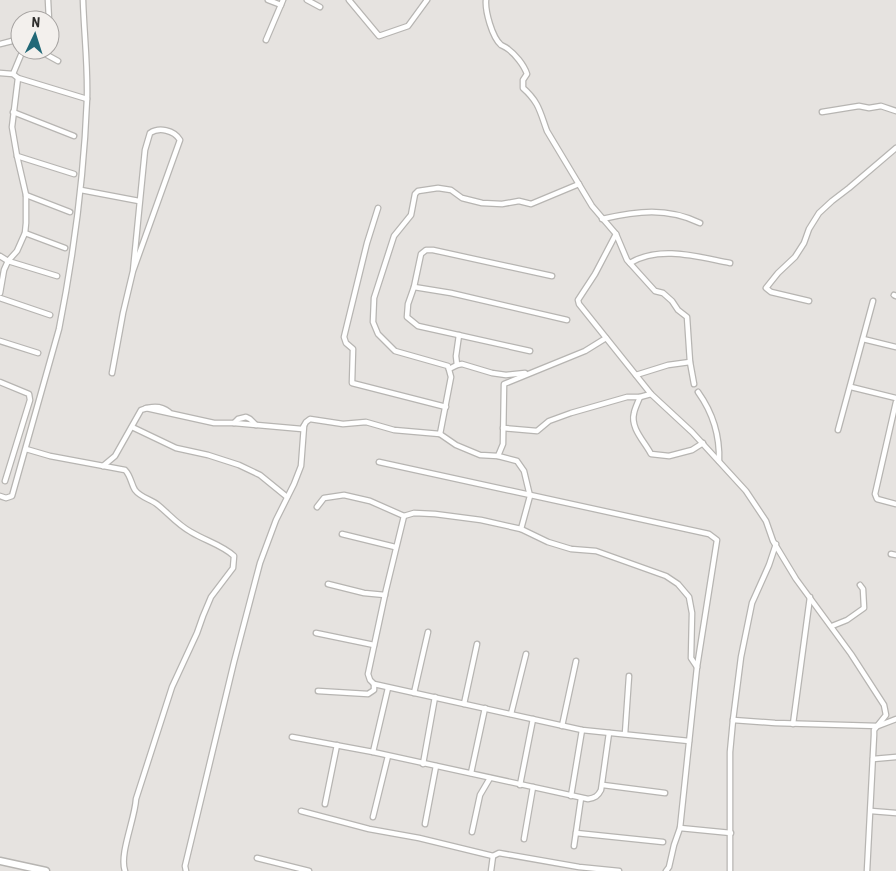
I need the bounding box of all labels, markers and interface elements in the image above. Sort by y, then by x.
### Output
north arrow [10,10,60,60]
text: N [31,14,41,30]

